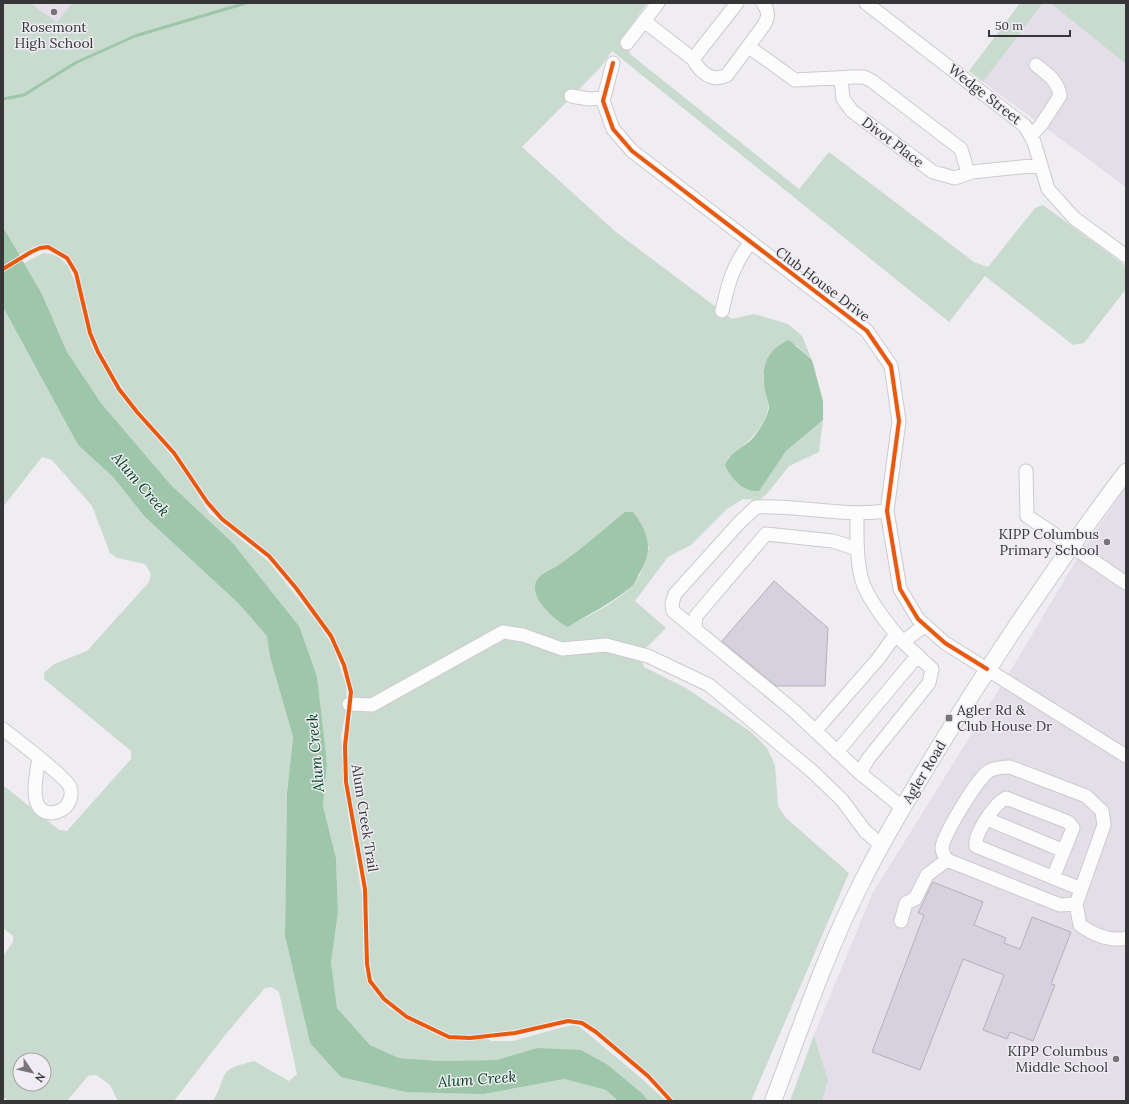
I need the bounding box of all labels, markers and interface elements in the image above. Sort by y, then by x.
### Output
marker: Rosemont High School [49,7,59,17]
scale bar [989,12,1070,38]
place label: Rosemont High School [15,18,94,52]
text: 50 m [995,18,1023,33]
street label: Wedge Street [945,60,1026,129]
street label: Divot Place [858,113,928,171]
street label: Club House Drive [772,243,874,326]
water label: Alum Creek [107,447,174,520]
place label: KIPP Columbus Primary School [999,525,1099,559]
marker: KIPP Columbus Primary School [1102,537,1112,547]
place label: Agler Rd & Club House Dr [956,701,1052,735]
water label: Alum Creek [302,713,328,794]
marker: Agler Rd & Club House Dr [944,713,954,723]
street label: Agler Road [898,737,950,808]
street label: Alum Creek Trail [347,762,382,873]
place label: KIPP Columbus Middle School [1008,1042,1108,1076]
north arrow [12,1052,52,1092]
marker: KIPP Columbus Middle School [1111,1054,1121,1064]
water label: Alum Creek [436,1067,517,1091]
text: N [32,1070,48,1085]

